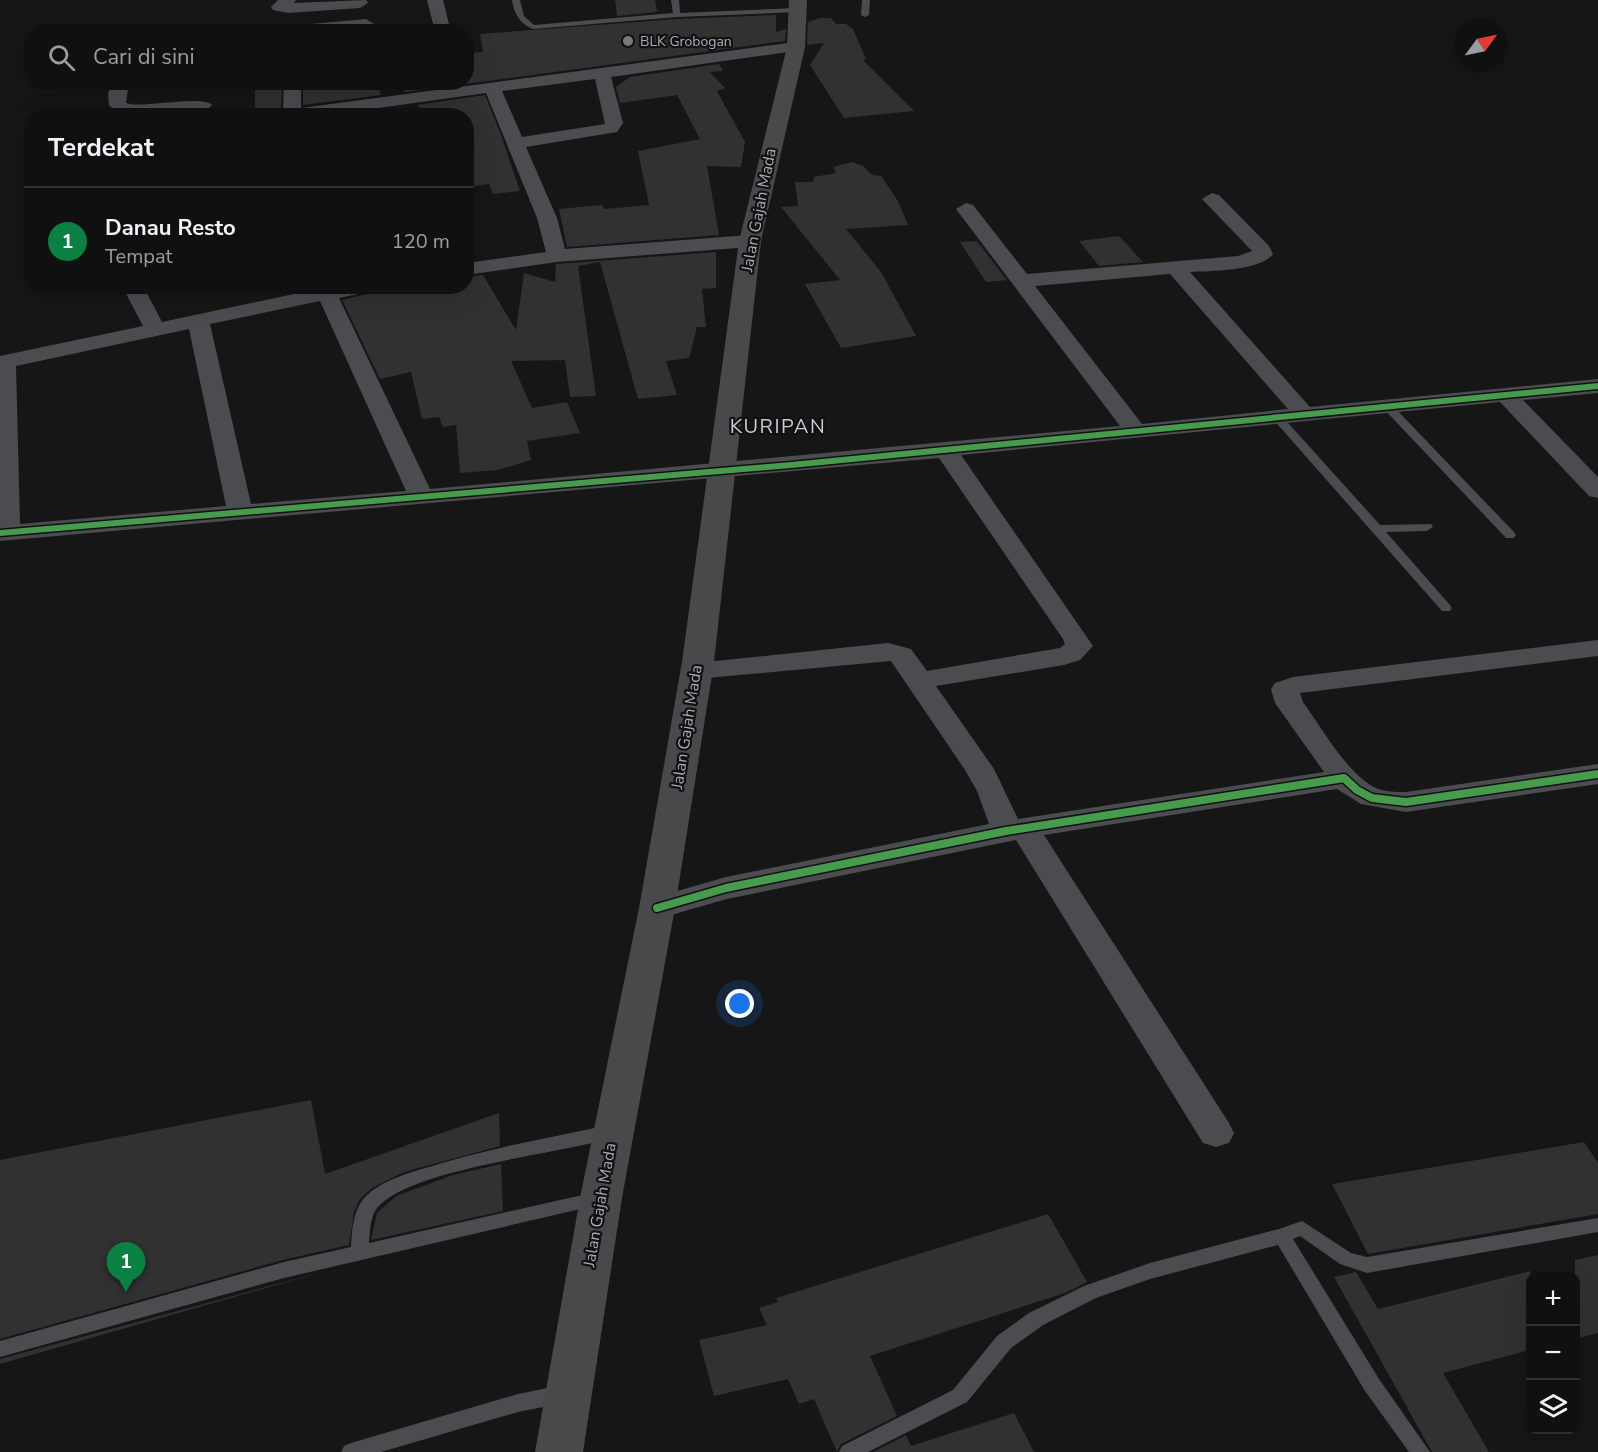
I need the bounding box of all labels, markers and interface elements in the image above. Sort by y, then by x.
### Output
north arrow [1454,18,1508,72]
search box [24,24,474,90]
place label: BLK Grobogan [640,32,732,51]
marker: BLK Grobogan [621,34,635,48]
icon: search [45,41,78,74]
text: Cari di sini [93,42,195,72]
text: Terdekat [48,130,154,165]
street label: Jalan Gajah Mada [736,146,782,275]
text: Danau Resto [105,213,236,243]
text: 1 [62,228,74,255]
text: 120 m [392,228,450,255]
text: Tempat [105,243,173,270]
district label: KURIPAN [730,413,826,440]
street label: Jalan Gajah Mada [666,663,708,792]
your location [725,989,754,1018]
street label: Jalan Gajah Mada [578,1141,622,1270]
pin: 1 [106,1242,146,1292]
map controls [1526,1272,1580,1434]
button: + [1526,1272,1580,1326]
button: − [1526,1326,1580,1380]
button: layers [1526,1380,1580,1434]

